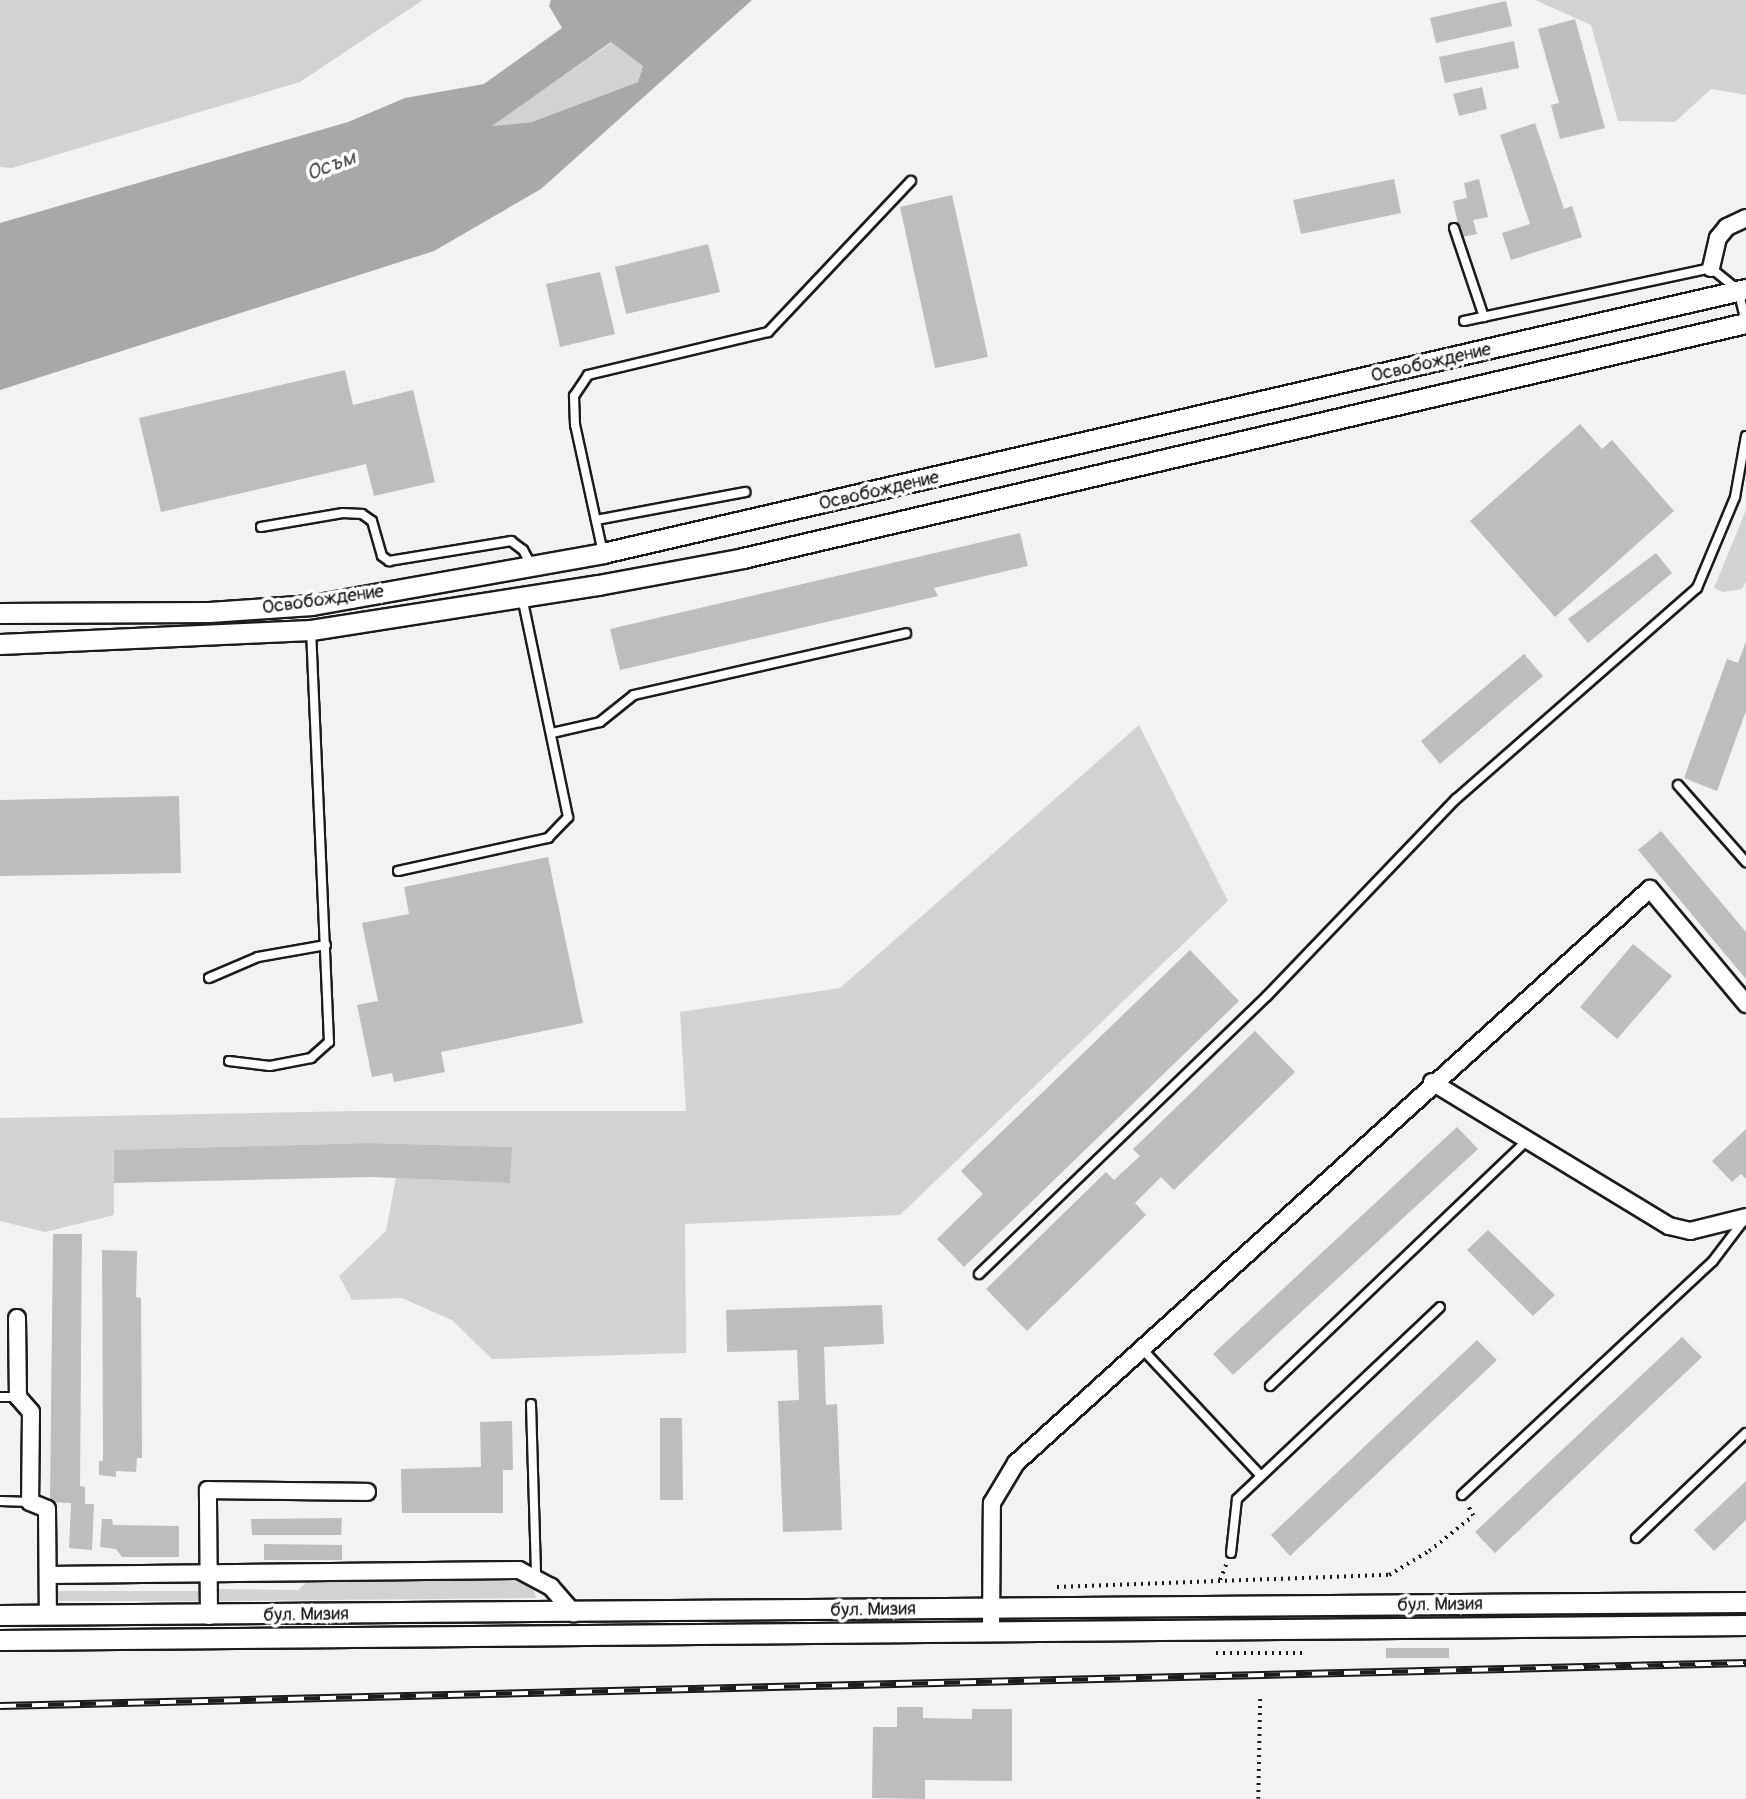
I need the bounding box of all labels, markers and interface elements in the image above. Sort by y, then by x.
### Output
water label: Осъм [303,145,359,187]
street label: Освобождение [1369,338,1493,388]
street label: Освобождение [817,466,941,516]
street label: Освобождение [261,580,385,620]
street label: бул. Мизия [1397,1593,1483,1617]
street label: бул. Мизия [830,1598,916,1622]
street label: бул. Мизия [263,1603,349,1627]

